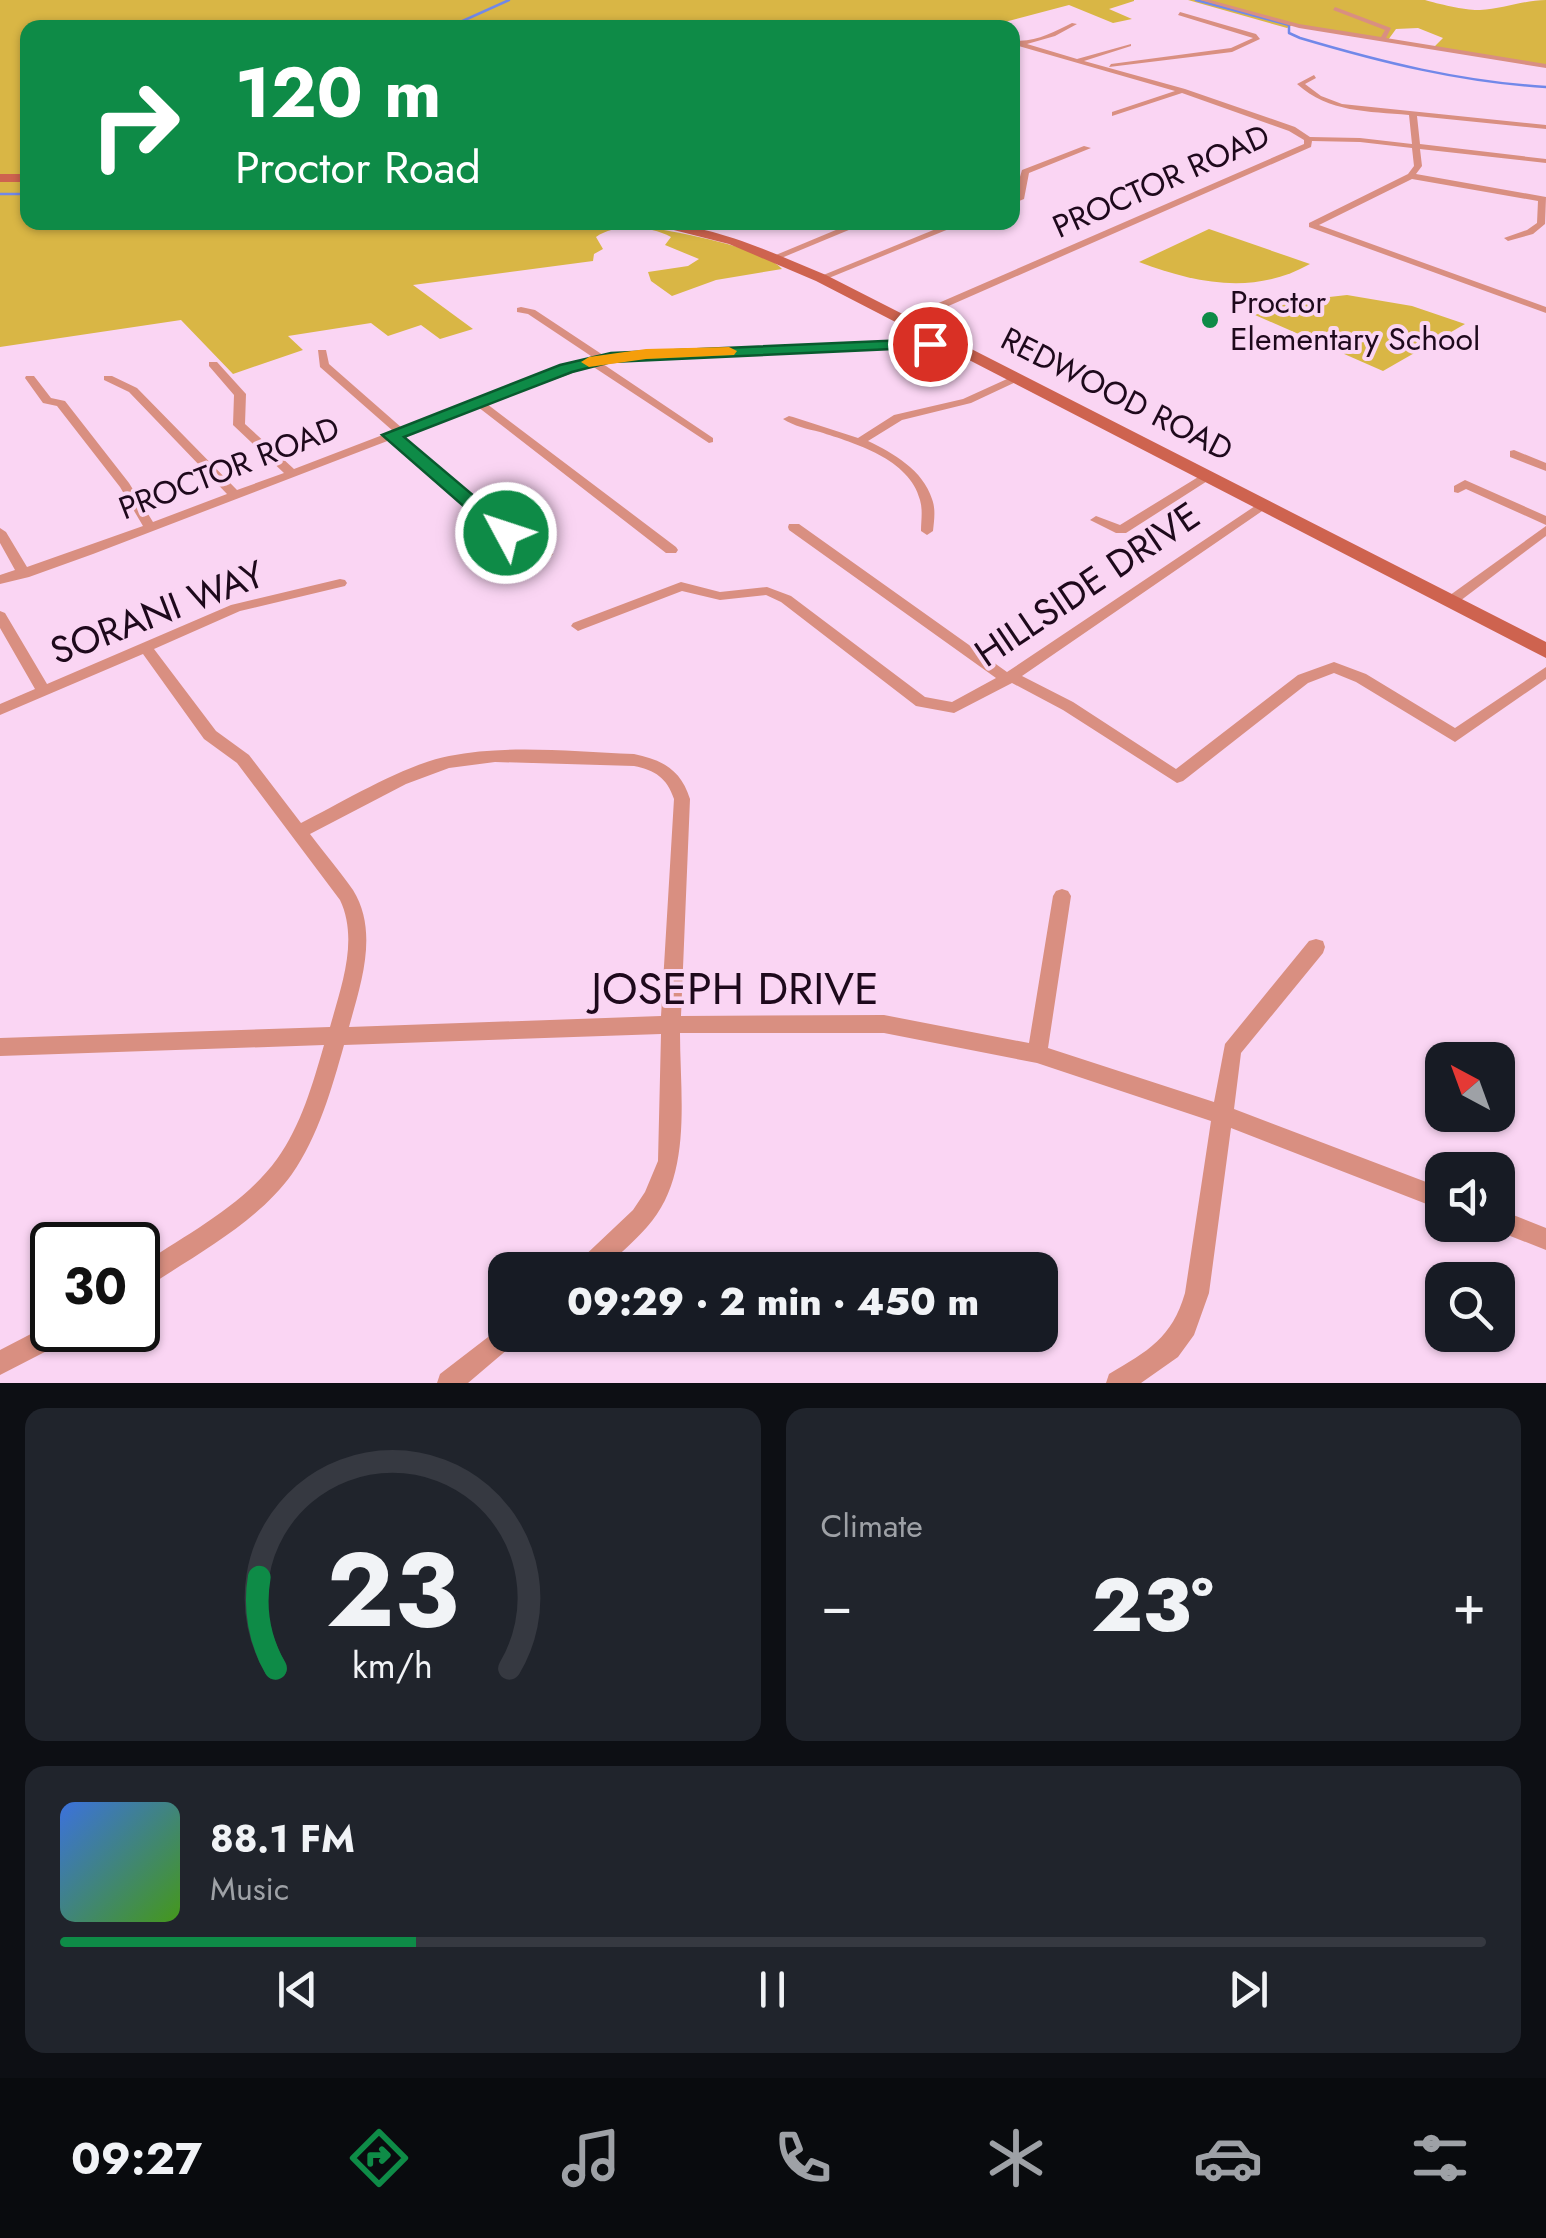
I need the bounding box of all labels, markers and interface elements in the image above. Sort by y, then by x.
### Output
text: 120 m [235,42,441,143]
icon: right [70,60,200,190]
street label: PROCTOR ROAD [1045,113,1277,249]
text: Proctor Road [235,135,481,200]
place label: Proctor Elementary School [1230,279,1480,362]
pin [888,302,973,387]
marker: Proctor Elementary School [1199,309,1221,331]
street label: REDWOOD ROAD [993,316,1241,472]
icon: arrive [903,317,958,372]
street label: PROCTOR ROAD [112,405,346,531]
position arrow [454,481,558,585]
street label: HILLSIDE DRIVE [963,488,1211,680]
street label: SORANI WAY [42,546,272,678]
street label: JOSEPH DRIVE [586,956,879,1021]
north arrow [1425,1042,1515,1132]
map controls [1425,1042,1515,1352]
button: sound [1425,1152,1515,1242]
speed limit sign: 30 [30,1222,160,1352]
button: search [1425,1262,1515,1352]
text: 09:29 · 2 min · 450 m [567,1274,979,1329]
text: Climate [821,1503,923,1549]
text: 23 [326,1515,459,1665]
text: 23° [1092,1551,1214,1659]
text: − [821,1565,853,1645]
text: + [1452,1565,1486,1645]
text: km/h [352,1640,433,1691]
text: 88.1 FM [210,1811,355,1866]
text: Music [210,1866,289,1912]
icon: previous [270,1962,325,2017]
icon: pause [745,1962,800,2017]
icon: next [1221,1962,1276,2017]
icon: directions [344,2123,414,2193]
icon: music [556,2123,626,2193]
icon: phone [768,2123,838,2193]
icon: climate [981,2123,1051,2193]
icon: car [1193,2123,1263,2193]
icon: filters [1405,2123,1475,2193]
text: 09:27 [71,2126,202,2191]

